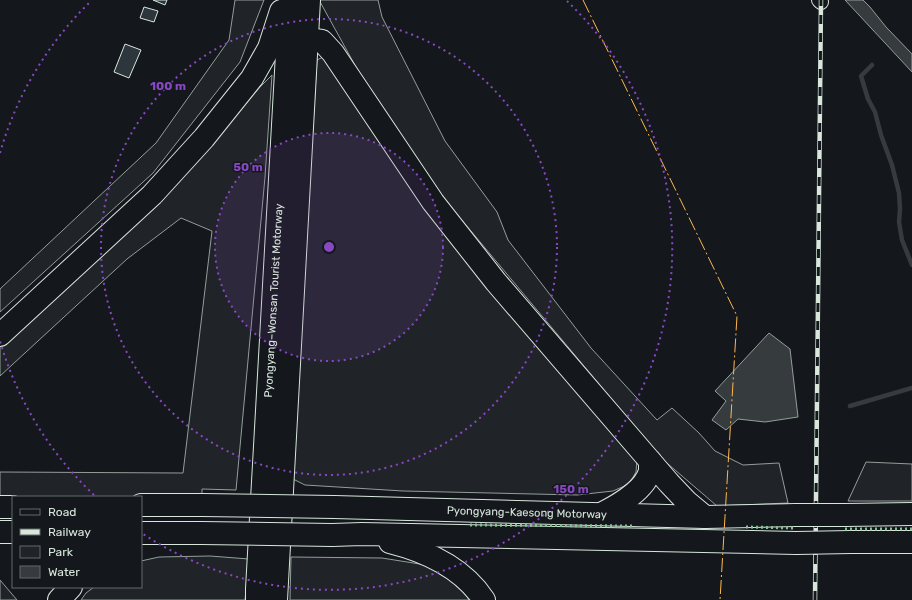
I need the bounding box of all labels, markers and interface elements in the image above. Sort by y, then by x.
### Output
text: 100 m [150,79,186,93]
text: 50 m [233,160,263,174]
street label: Pyongyang–Wonsan Tourist Motorway [262,203,286,398]
centre of rings [322,240,336,254]
text: 150 m [553,482,589,496]
legend [12,496,142,588]
street label: Pyongyang-Kaesong Motorway [447,504,607,521]
text: Road [48,505,76,519]
text: Railway [48,525,91,539]
text: Park [48,545,74,559]
text: Water [48,565,80,579]

